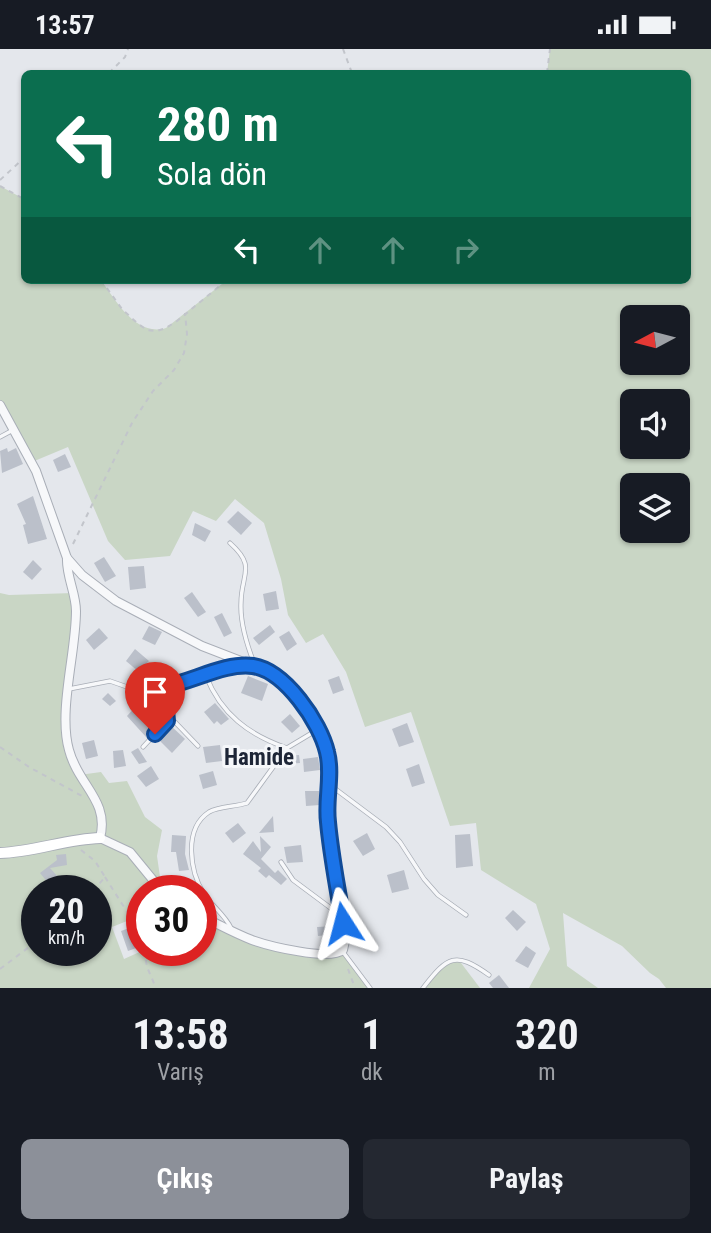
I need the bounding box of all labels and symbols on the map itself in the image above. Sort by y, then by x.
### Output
north arrow [620,305,690,375]
pin [125,662,185,734]
district label: Hamide [224,744,294,771]
speed limit sign: 30 [126,875,217,966]
position arrow [306,886,380,960]

